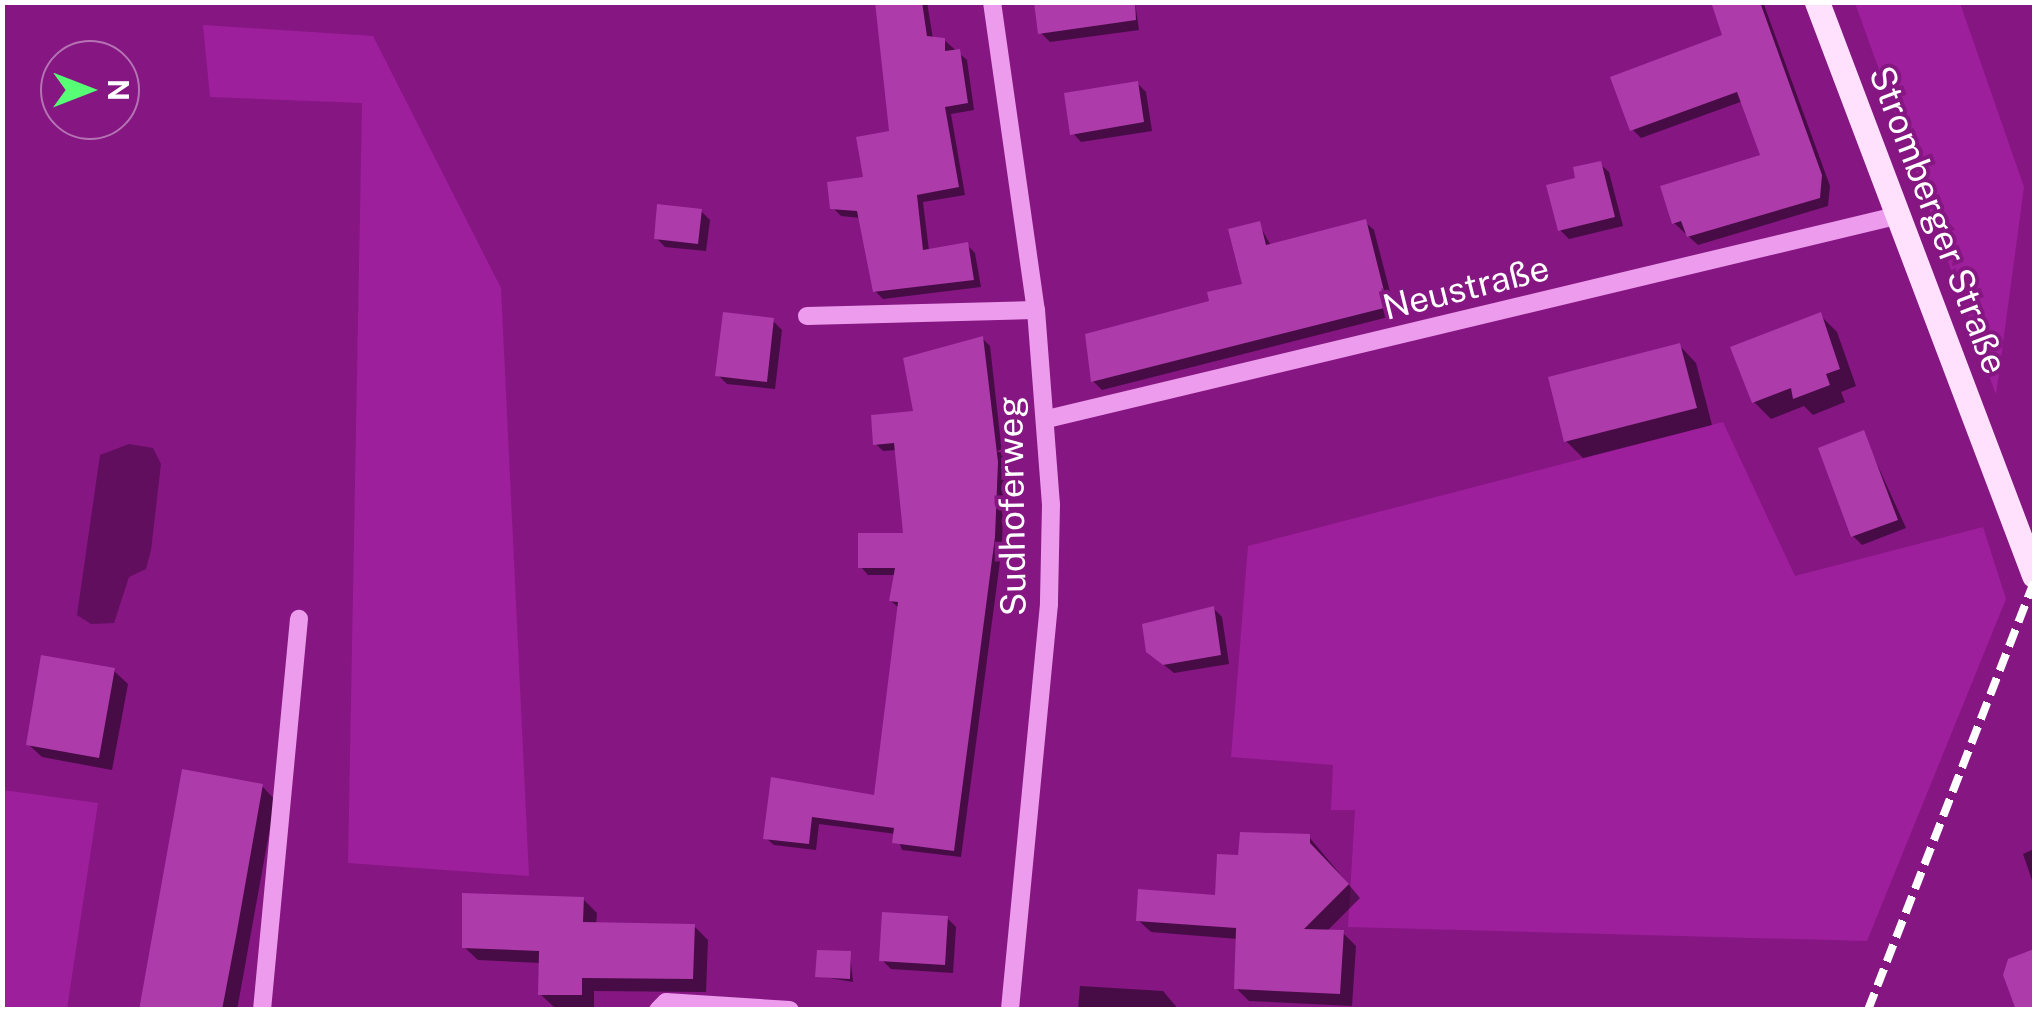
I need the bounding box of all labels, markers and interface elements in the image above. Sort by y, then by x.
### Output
north arrow [40,40,140,140]
street label: Stromberger Straße [1860,60,2016,380]
text: N [102,79,135,101]
street label: Neustraße [1378,247,1554,329]
street label: Sudhoferweg [989,396,1035,616]

